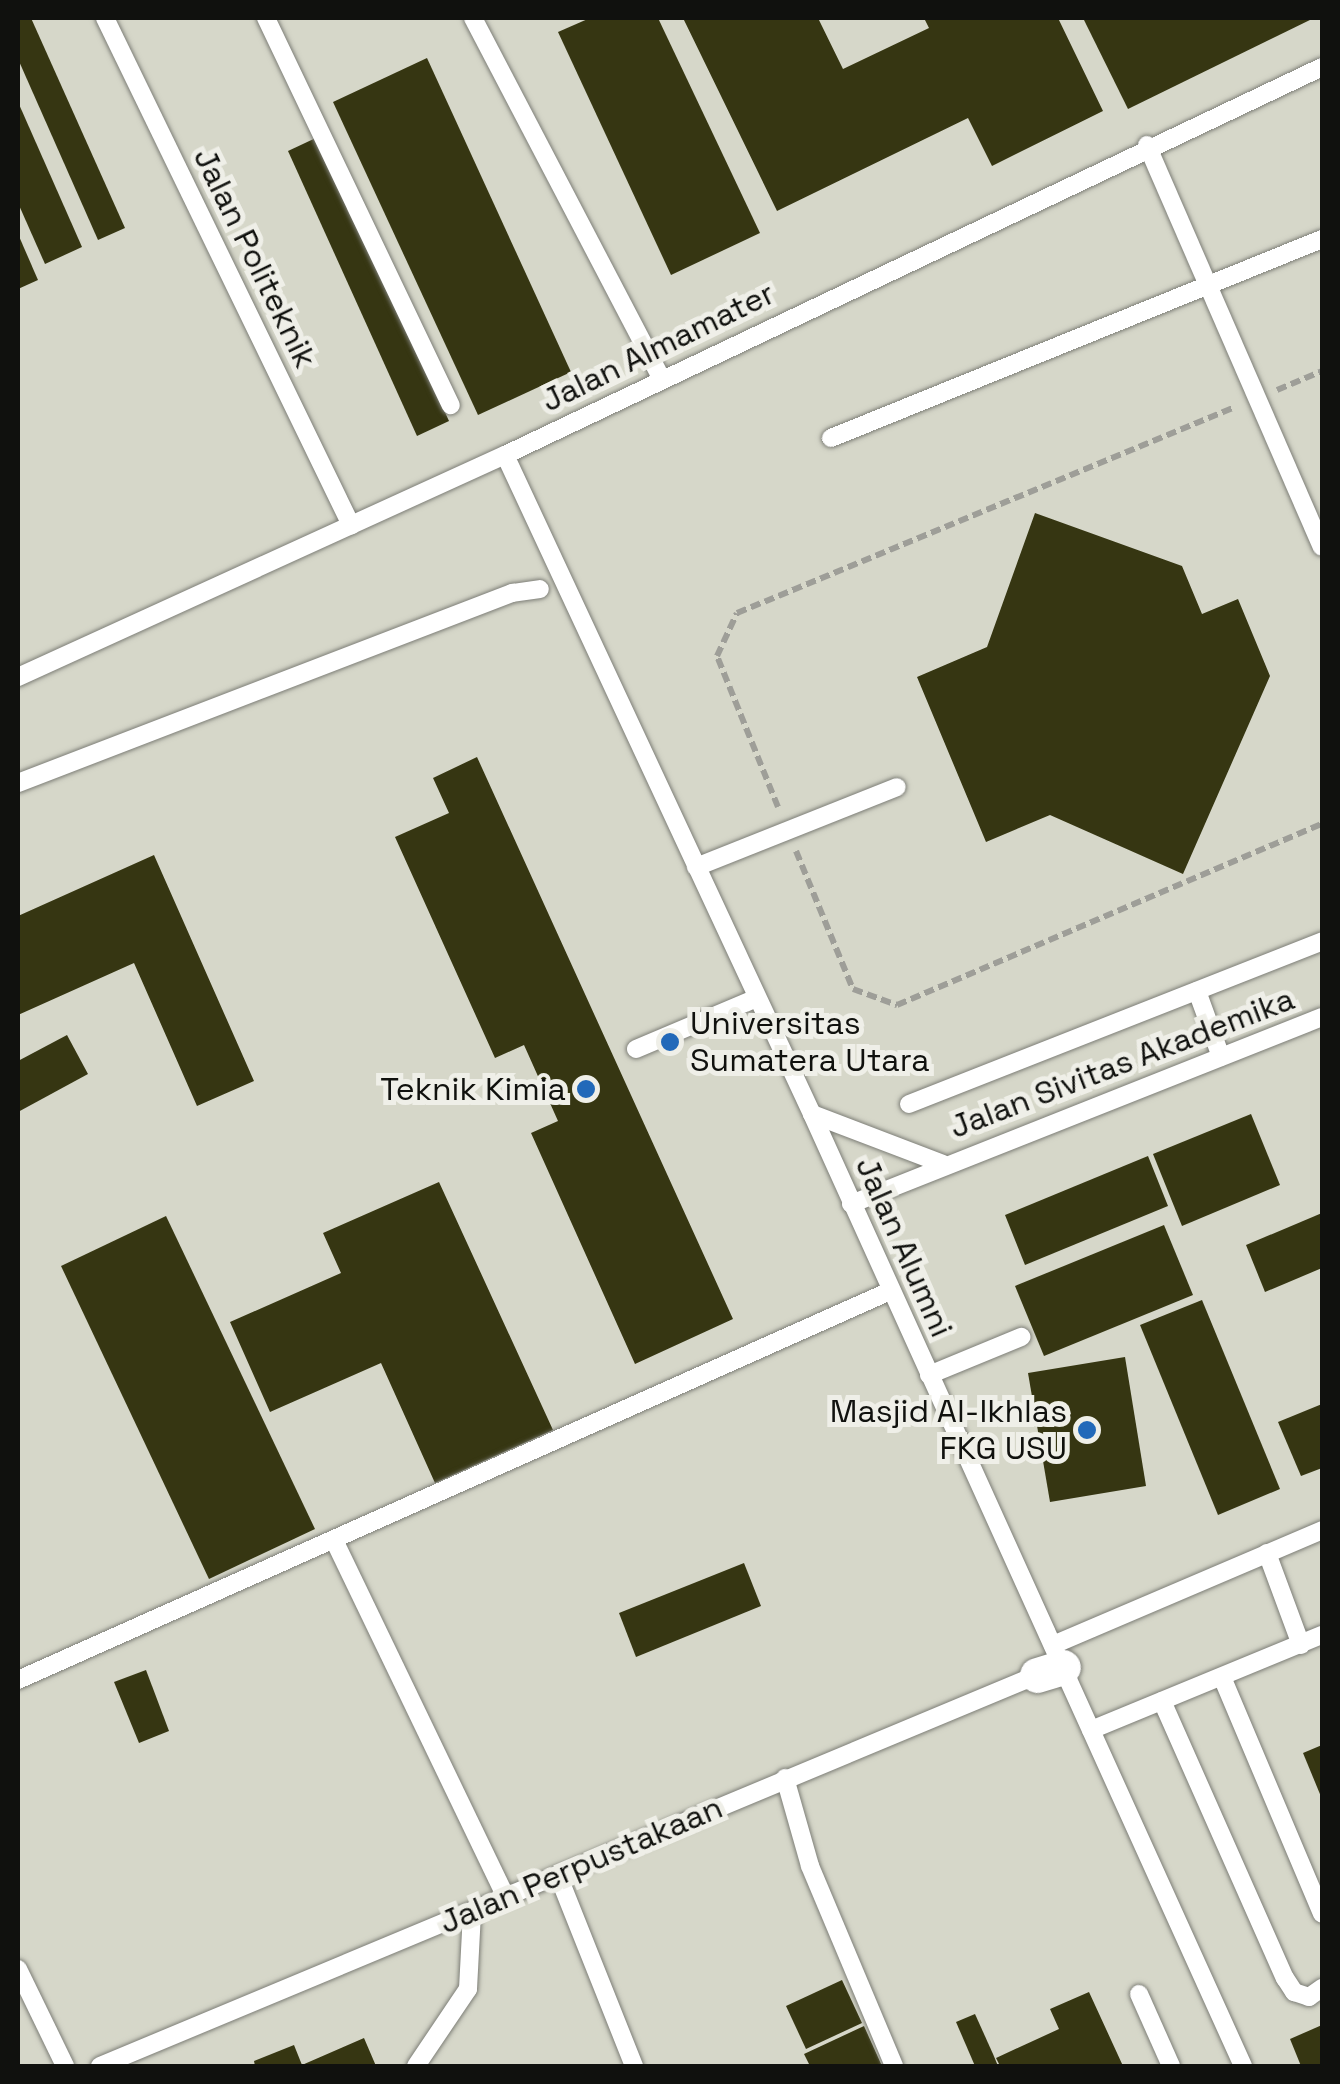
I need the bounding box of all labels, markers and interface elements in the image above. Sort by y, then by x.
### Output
street label: Jalan Politeknik [185,142,325,374]
street label: Jalan Almamater [535,274,781,420]
street label: Jalan Sivitas Akademika [944,979,1300,1147]
place label: Universitas Sumatera Utara [690,1005,930,1080]
marker: Universitas Sumatera Utara [659,1031,681,1053]
place label: Teknik Kimia [380,1070,566,1108]
marker: Teknik Kimia [575,1078,597,1100]
street label: Jalan Alumni [847,1151,961,1343]
place label: Masjid Al-Ikhlas FKG USU [829,1393,1067,1468]
marker: Masjid Al-Ikhlas FKG USU [1076,1419,1098,1441]
street label: Jalan Perpustakaan [434,1788,728,1942]

